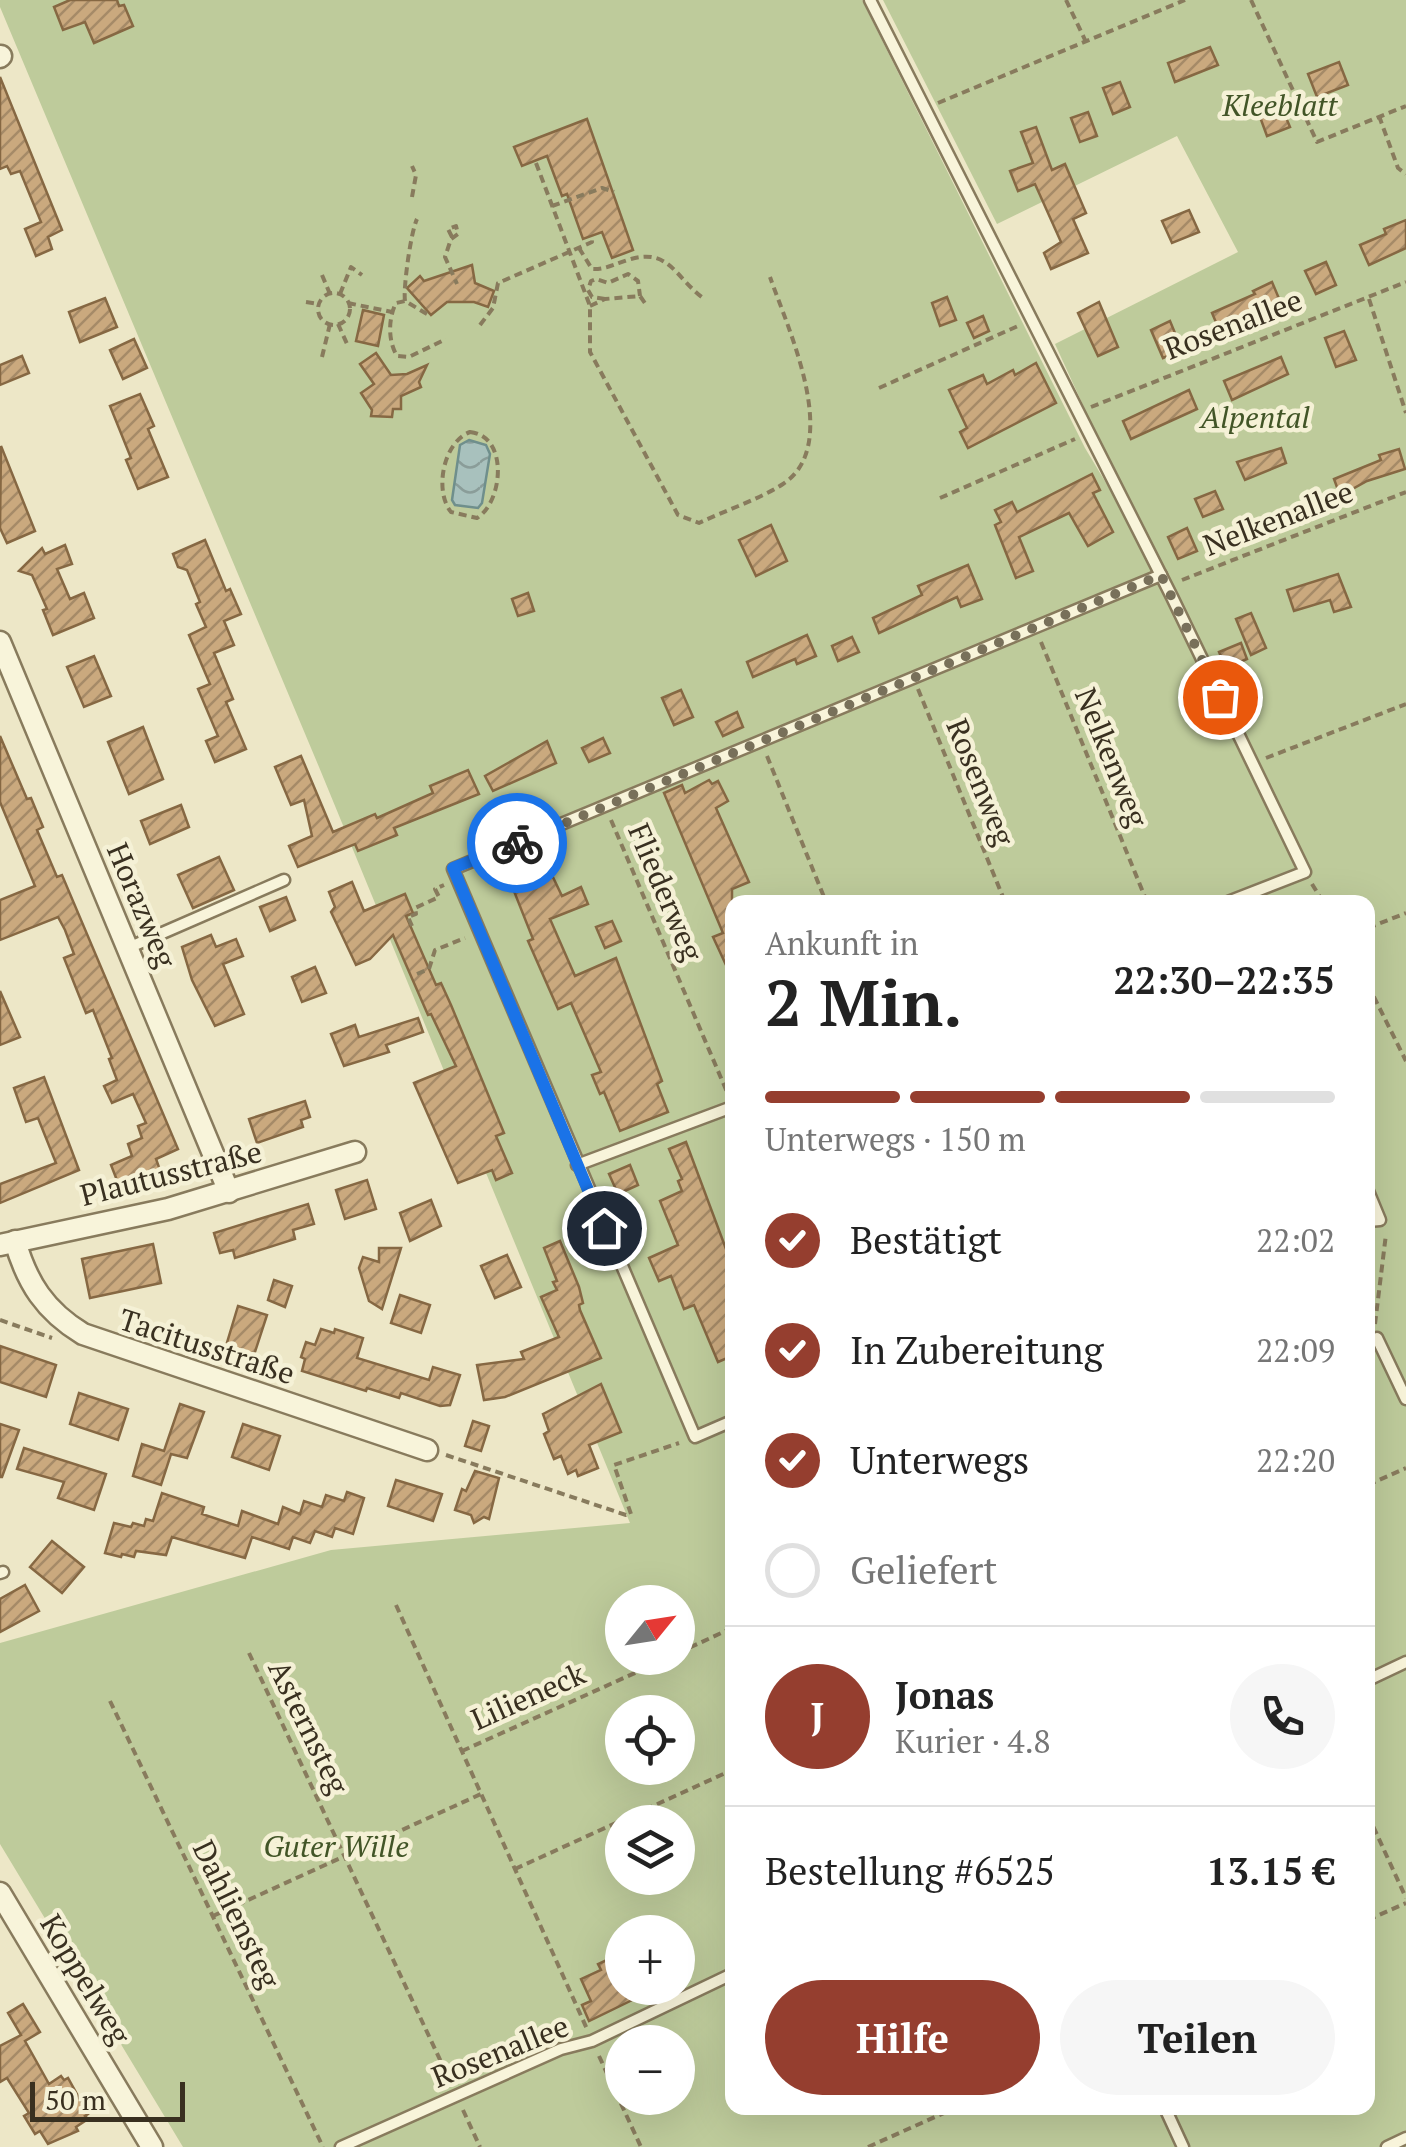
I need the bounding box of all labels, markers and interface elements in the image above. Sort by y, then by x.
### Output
park label: Kleeblatt [1221,85,1338,125]
street label: Rosenallee [1158,279,1308,369]
park label: Alpental [1198,397,1310,437]
street label: Nelkenallee [1197,471,1359,565]
pin [1178,655,1263,740]
icon: bag [1193,670,1248,725]
street label: Nelkenweg [1066,682,1158,834]
street label: Rosenweg [937,713,1025,852]
courier [467,793,567,893]
icon: bike [490,816,545,871]
street label: Fliederweg [619,817,713,968]
street label: Horazweg [98,837,187,975]
text: Ankunft in [765,922,919,964]
text: 22:30–22:35 [1113,955,1335,1005]
text: 2 Min. [765,958,962,1045]
text: Unterwegs · 150 m [765,1118,1026,1160]
street label: Plautusstraße [76,1131,266,1215]
pin [562,1186,647,1271]
icon: home [577,1201,632,1256]
icon: check [765,1213,820,1268]
text: Bestätigt [850,1215,1002,1265]
text: 22:02 [1256,1219,1335,1261]
street label: Tacitusstraße [114,1299,300,1393]
icon: check [765,1323,820,1378]
text: In Zubereitung [850,1325,1104,1375]
text: 22:09 [1256,1329,1335,1371]
icon: check [765,1433,820,1488]
text: Unterwegs [850,1435,1029,1485]
text: 22:20 [1256,1439,1335,1481]
text: Geliefert [850,1545,997,1595]
north arrow [605,1585,695,1675]
map controls [605,1585,695,2115]
street label: Lilieneck [465,1653,592,1739]
street label: Asternsteg [259,1654,359,1802]
button: phone [1230,1664,1335,1769]
text: Jonas [895,1670,994,1720]
text: J [811,1691,824,1741]
button: locate [605,1695,695,1785]
text: Kurier · 4.8 [895,1720,1051,1762]
button: layers [605,1805,695,1895]
park label: Guter Wille [263,1826,409,1866]
street label: Dahliensteg [184,1833,291,1996]
text: Bestellung #6525 [765,1846,1055,1896]
text: 13.15 € [1206,1846,1335,1896]
street label: Koppelweg [32,1907,141,2052]
button: + [605,1915,695,2005]
button: Hilfe [765,1980,1040,2095]
button: Teilen [1060,1980,1335,2095]
street label: Rosenallee [426,2005,574,2097]
button: − [605,2025,695,2115]
scale bar [30,2077,185,2122]
text: 50 m [45,2081,106,2118]

